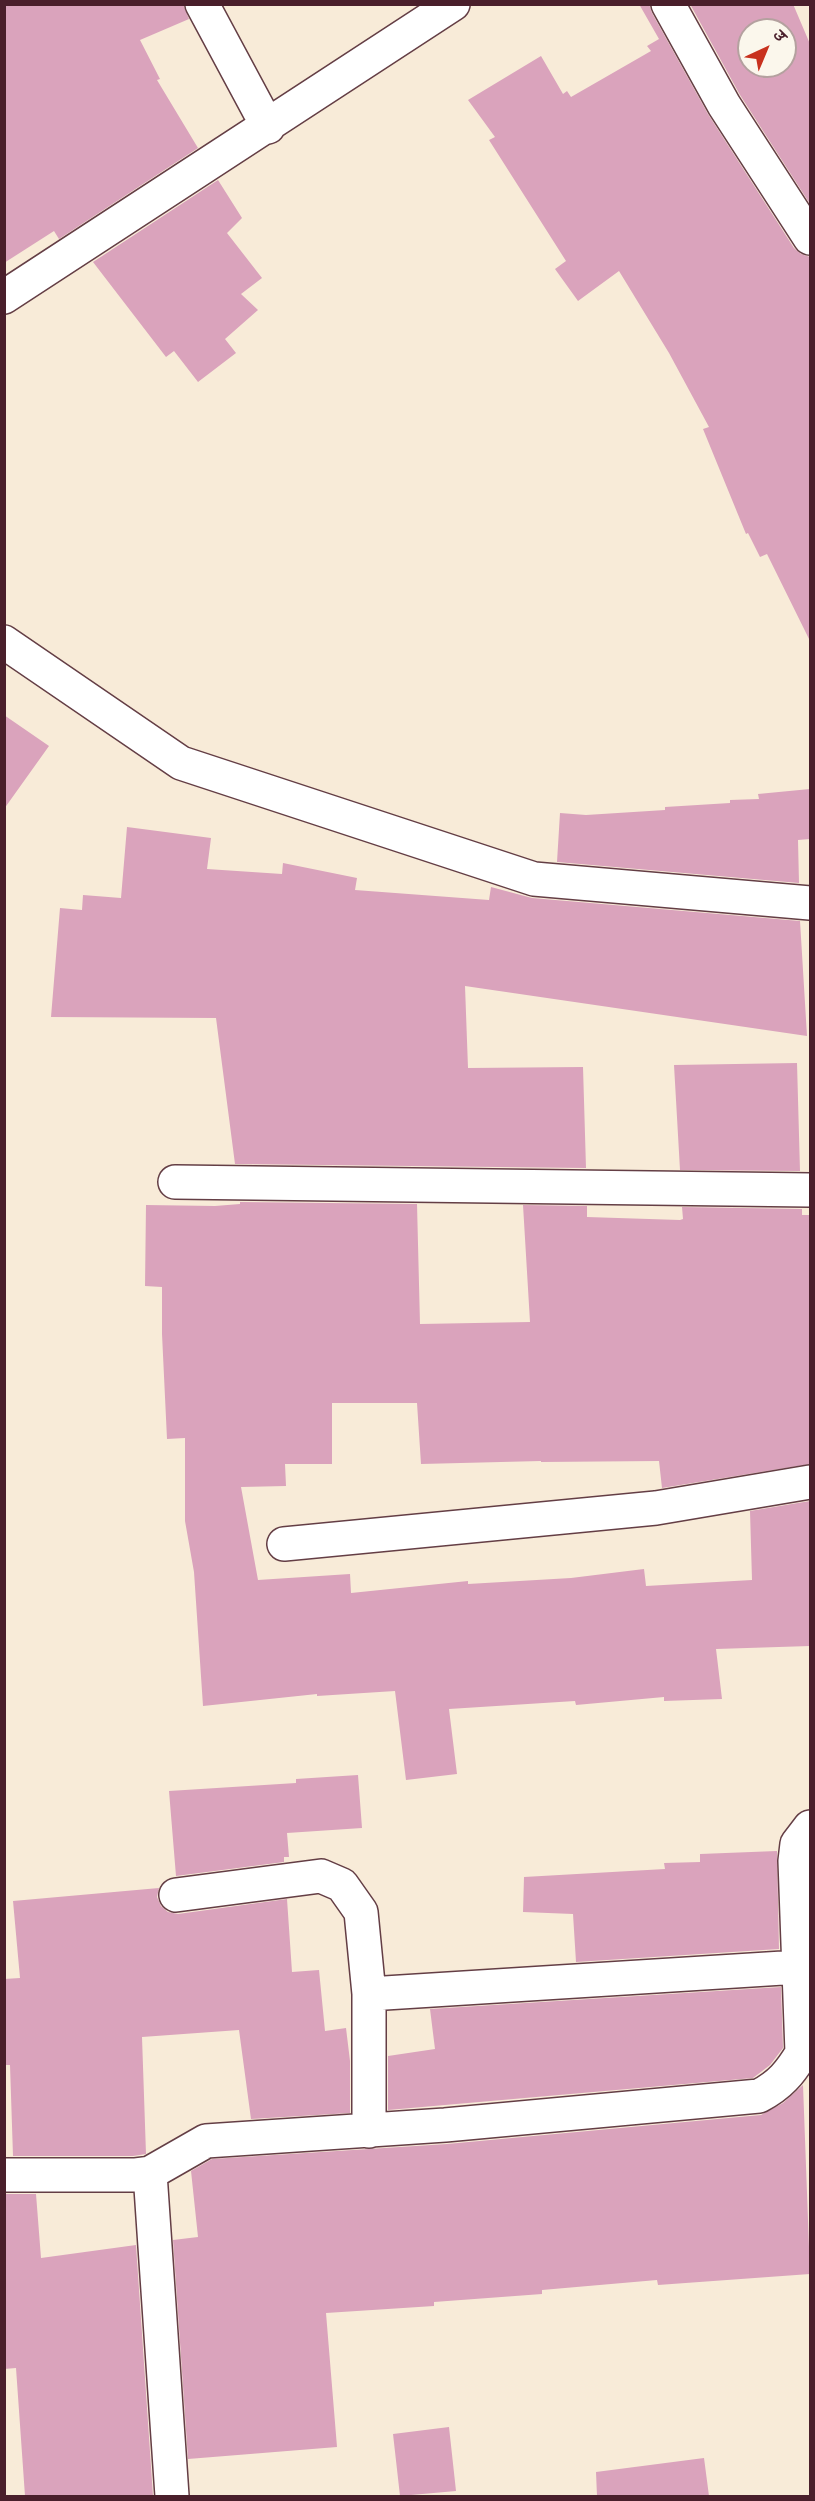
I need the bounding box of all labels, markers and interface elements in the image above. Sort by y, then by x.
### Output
north arrow [737,18,797,78]
text: उ [766,24,791,49]

